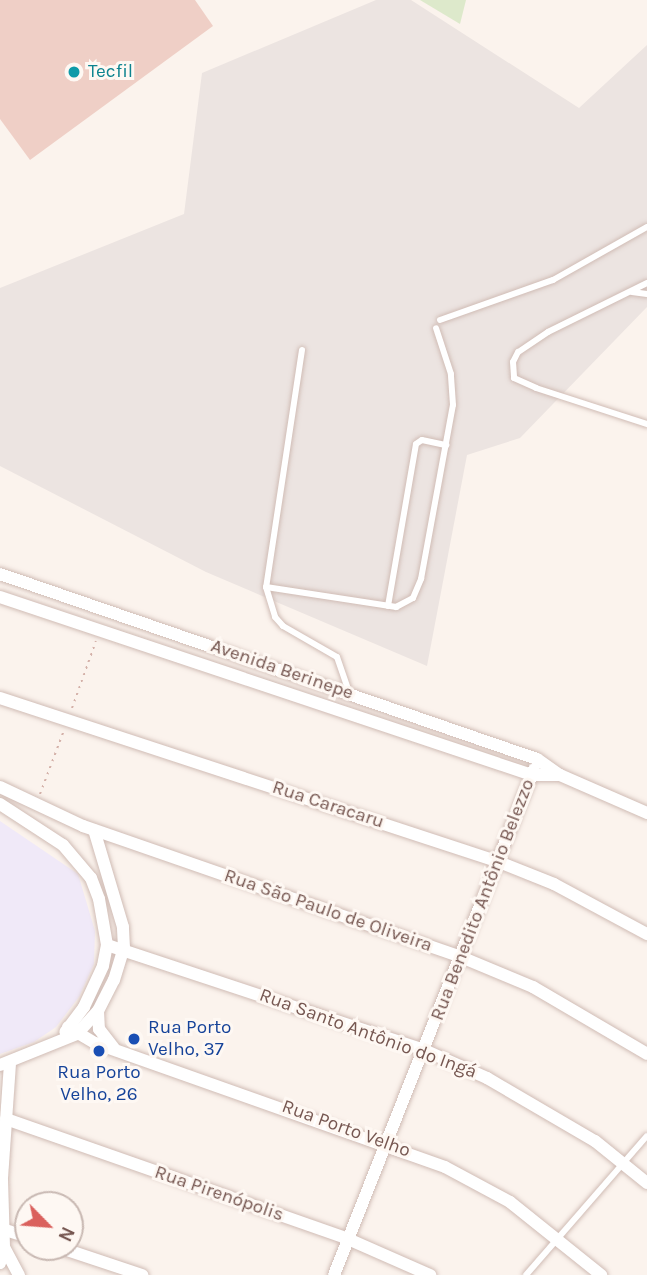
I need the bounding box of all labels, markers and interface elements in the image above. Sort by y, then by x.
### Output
place label: Tecfil [88,61,133,83]
marker: Tecfil [66,64,82,80]
street label: Avenida Berinepe [208,635,356,705]
street label: Rua Caracaru [269,776,387,834]
street label: Rua Benedito Antônio Belezzo [426,776,540,1024]
street label: Rua São Paulo de Oliveira [221,865,435,957]
street label: Rua Santo Antônio do Ingá [256,984,480,1084]
place label: Rua Porto Velho, 37 [148,1017,231,1061]
marker: Rua Porto Velho, 37 [126,1031,142,1047]
marker: Rua Porto Velho, 26 [91,1043,107,1059]
place label: Rua Porto Velho, 26 [57,1062,141,1106]
street label: Rua Porto Velho [279,1095,413,1163]
street label: Rua Pirenópolis [151,1161,287,1227]
north arrow [14,1191,84,1261]
text: N [53,1223,79,1245]

